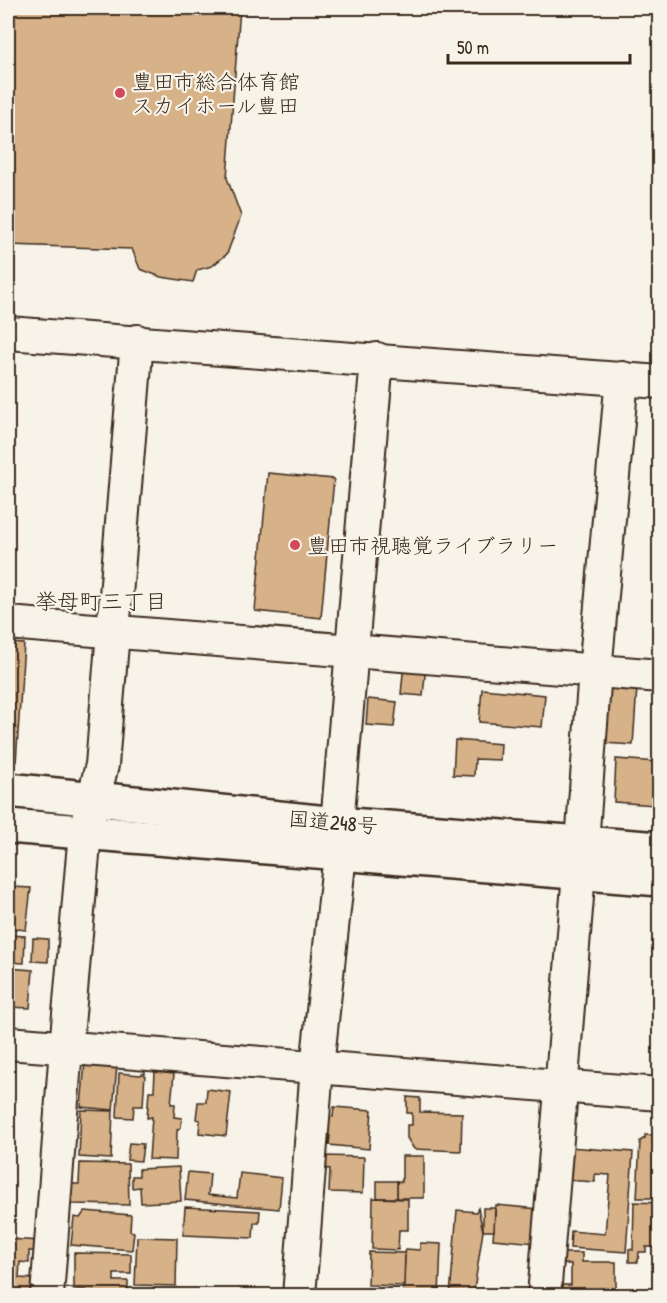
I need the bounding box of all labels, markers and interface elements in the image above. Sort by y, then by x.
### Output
scale bar [448,27,630,65]
text: 50 m [457,35,489,60]
place label: 豊田市総合体育館 スカイホール豊田 [132,67,300,120]
marker: 豊田市総合体育館 スカイホール豊田 [113,86,127,100]
place label: 豊田市視聴覚ライブラリー [307,531,558,560]
marker: 豊田市視聴覚ライブラリー [288,538,302,552]
district label: 挙母町三丁目 [35,586,167,616]
street label: 国道248号 [287,804,379,840]

